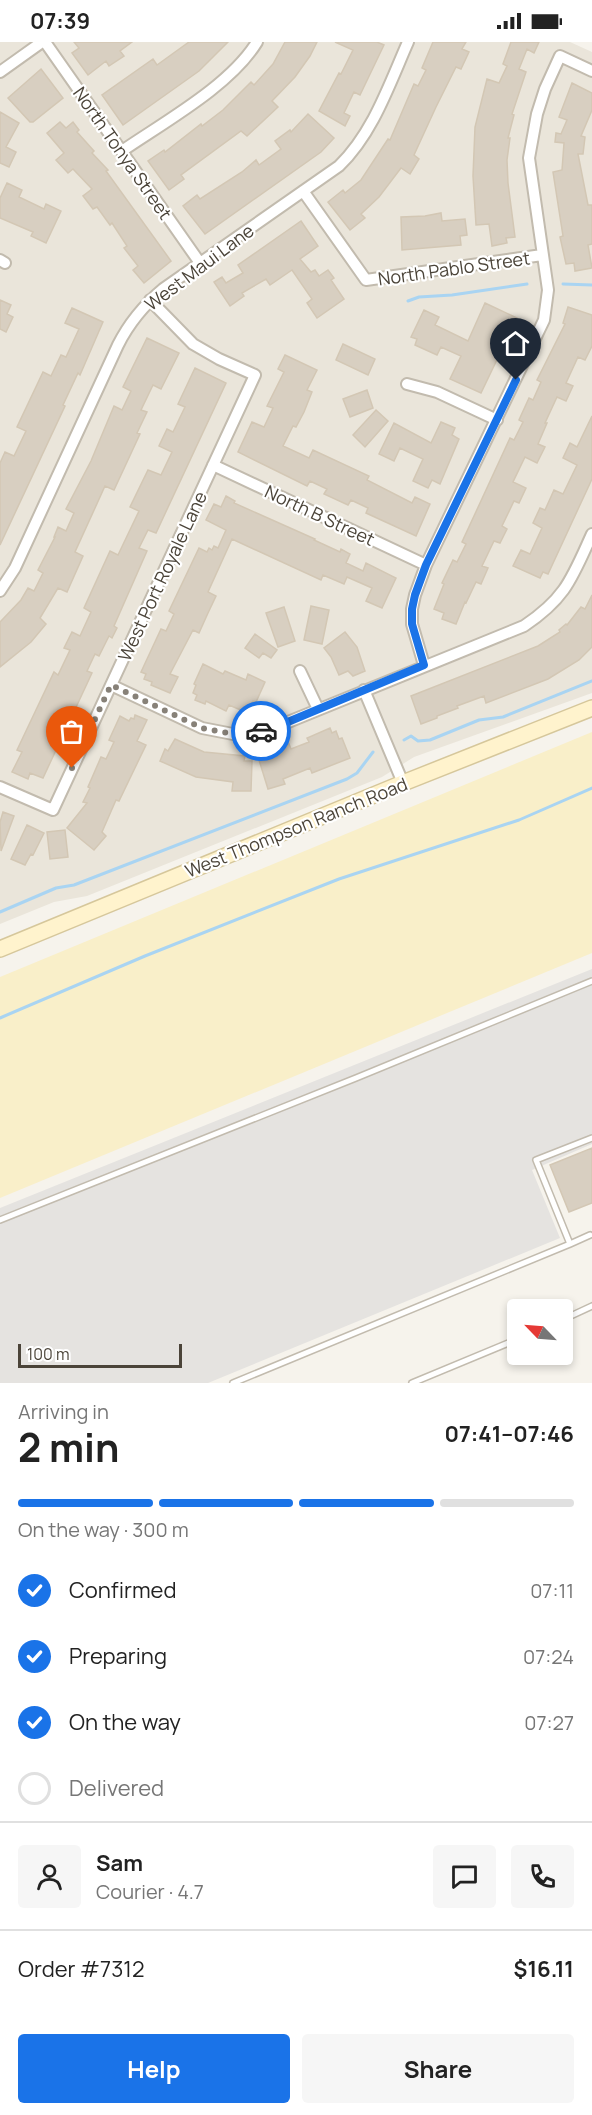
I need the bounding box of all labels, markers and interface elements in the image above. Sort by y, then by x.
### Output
text: 07:39 [30,6,90,36]
street label: North Tonya Street [68,82,178,224]
street label: West Maui Lane [140,218,258,316]
street label: North Pablo Street [376,245,532,291]
pin [490,318,541,380]
icon: home [499,327,532,360]
street label: North B Street [261,479,379,551]
street label: West Port Royale Lane [112,487,212,665]
courier [231,701,291,761]
pin [46,706,97,768]
icon: bag [55,715,88,748]
icon: car [245,715,278,748]
street label: West Thompson Ranch Road [181,771,411,883]
north arrow [507,1299,573,1365]
map controls [507,1299,573,1365]
scale bar [18,1341,182,1368]
text: 100 m [27,1343,70,1365]
text: Arriving in [18,1398,109,1425]
text: 07:41–07:46 [445,1419,574,1449]
text: 2 min [18,1420,119,1474]
text: On the way · 300 m [18,1516,189,1543]
icon: check [18,1574,51,1607]
text: Confirmed [69,1575,177,1605]
text: 07:11 [530,1577,574,1604]
icon: check [18,1640,51,1673]
text: Preparing [69,1641,167,1671]
text: 07:24 [523,1643,574,1670]
icon: check [18,1706,51,1739]
text: On the way [69,1707,181,1737]
text: 07:27 [524,1709,574,1736]
text: Delivered [69,1773,164,1803]
button: person [18,1845,81,1908]
button: chat [433,1845,496,1908]
button: phone [511,1845,574,1908]
text: Sam [96,1848,143,1878]
text: Courier · 4.7 [96,1878,204,1905]
text: Order #7312 [18,1954,144,1984]
text: $16.11 [514,1954,574,1984]
button: Help [18,2034,290,2103]
button: Share [302,2034,574,2103]

